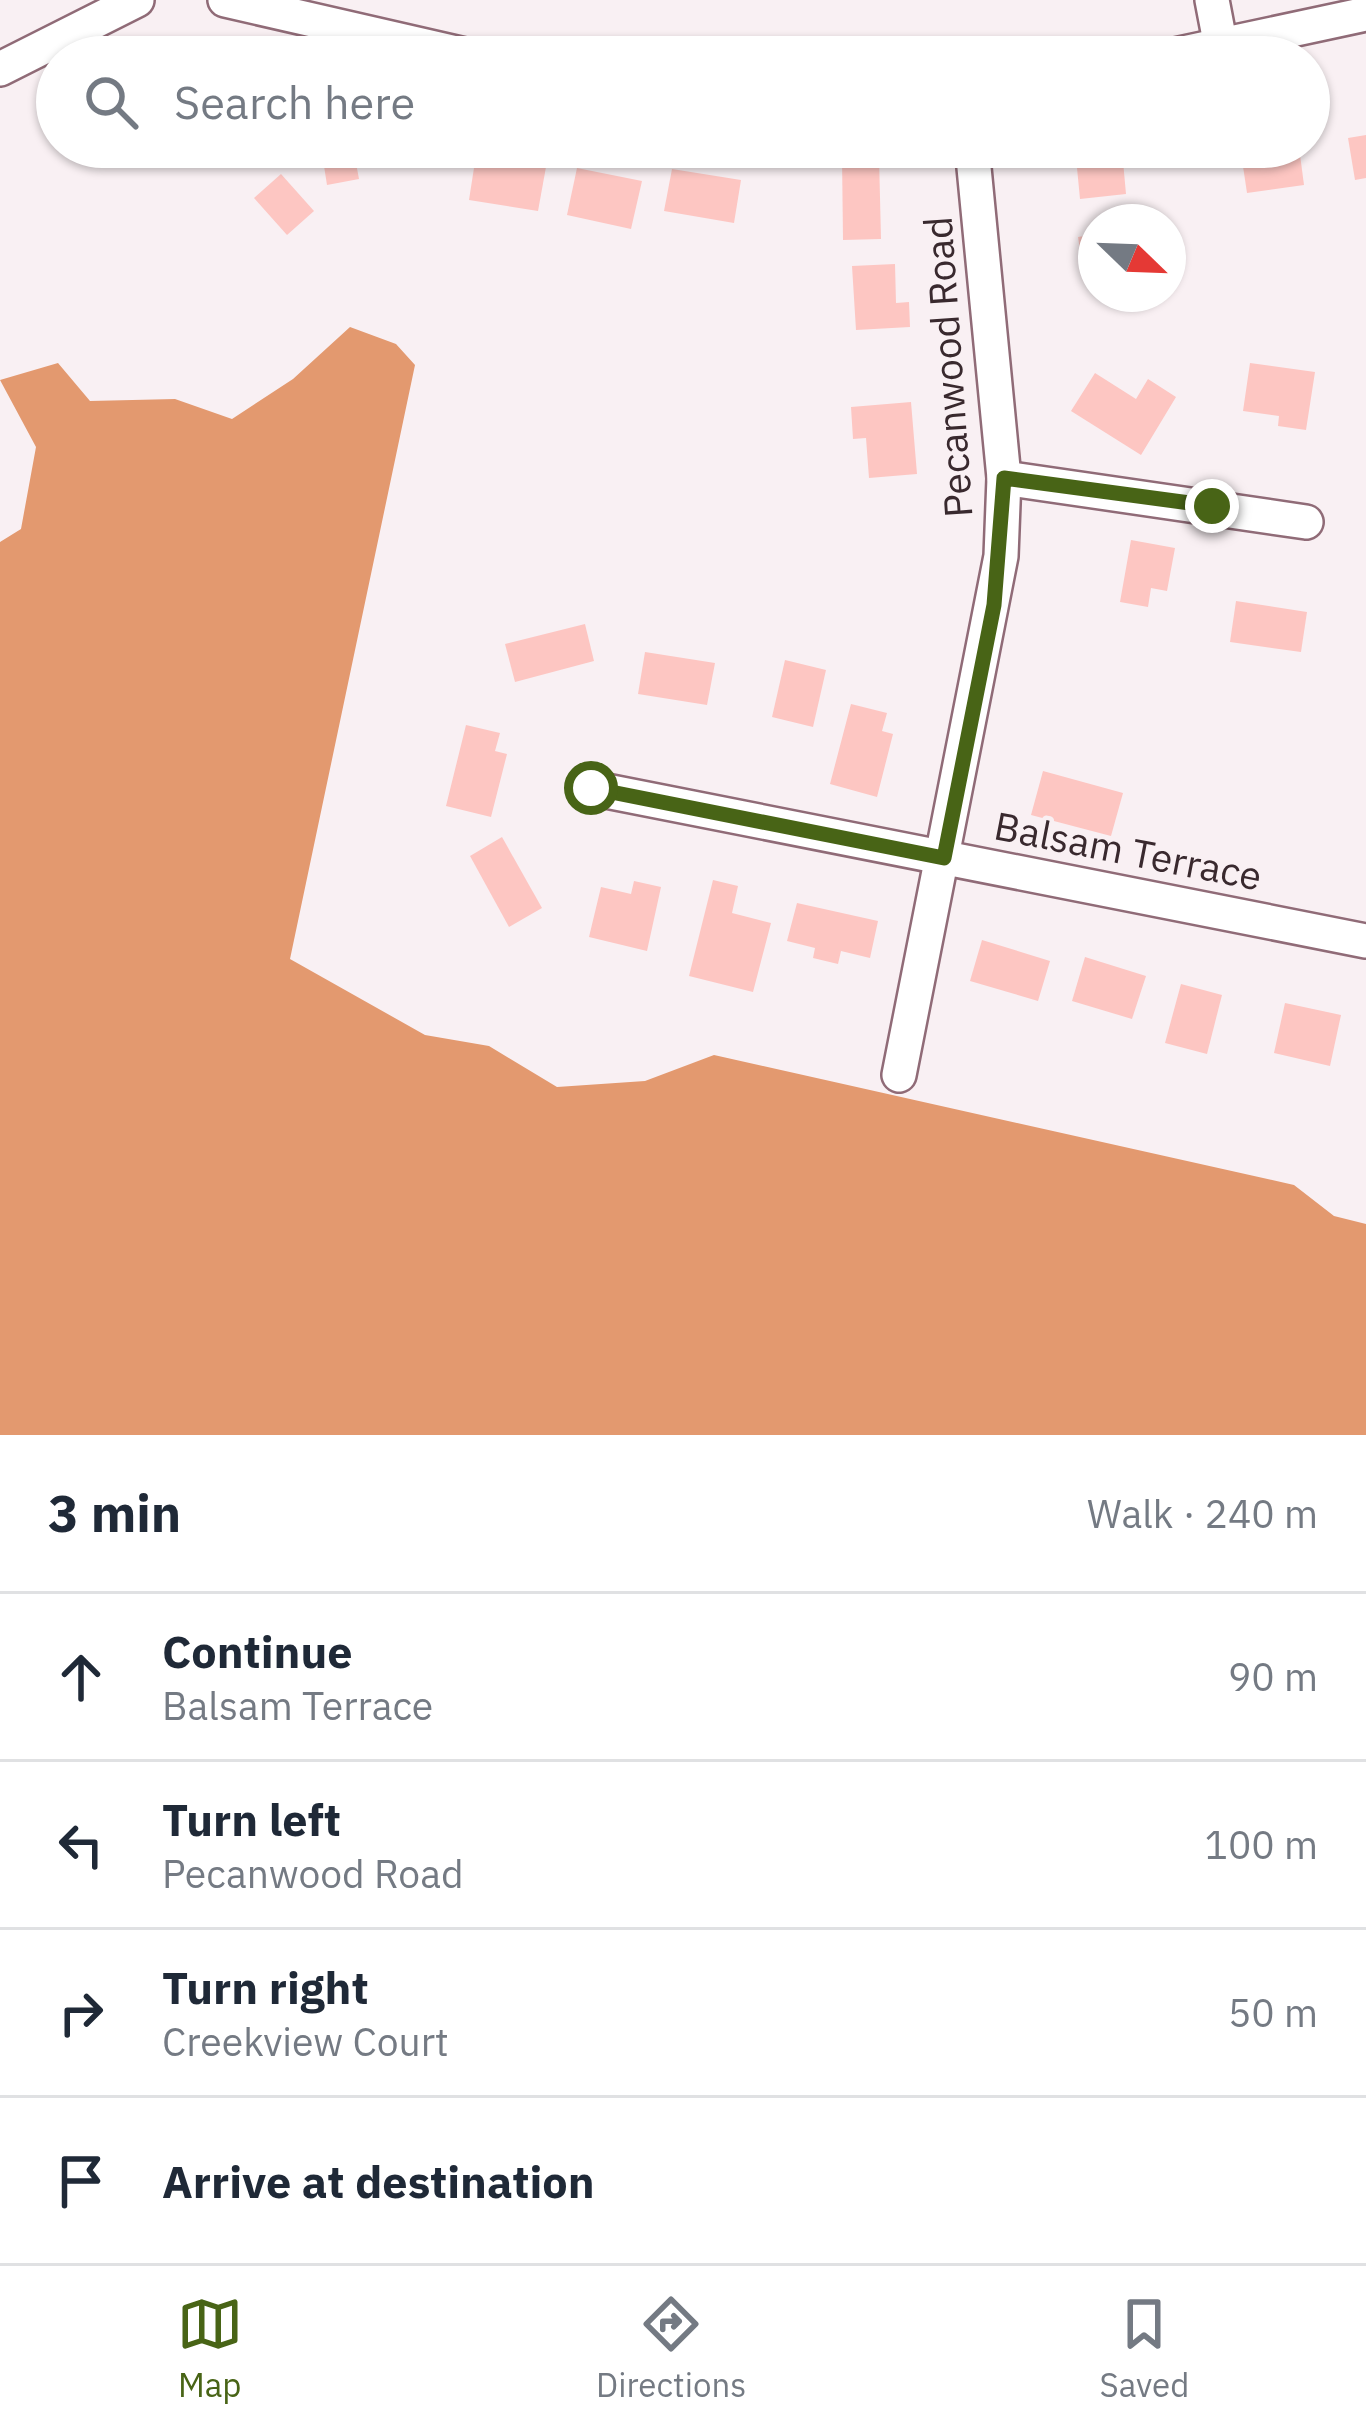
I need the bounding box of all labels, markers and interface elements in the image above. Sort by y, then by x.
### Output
search box [36,36,1330,168]
icon: search [78,69,144,135]
text: Search here [174,73,415,131]
north arrow [1078,204,1186,312]
street label: Pecanwood Road [912,215,983,519]
route end [1185,479,1239,533]
route start [564,761,618,815]
street label: Balsam Terrace [990,800,1266,901]
text: 3 min [48,1480,181,1546]
text: Walk · 240 m [1087,1488,1318,1539]
text: Continue [162,1622,353,1680]
icon: ahead [48,1644,114,1710]
text: 90 m [1228,1651,1318,1702]
text: Balsam Terrace [162,1680,433,1731]
text: Turn left [162,1790,341,1848]
icon: left [48,1812,114,1878]
text: 100 m [1205,1819,1318,1870]
text: Pecanwood Road [162,1848,464,1899]
text: Turn right [162,1958,369,2016]
icon: right [48,1980,114,2046]
text: 50 m [1228,1987,1318,2038]
text: Creekview Court [162,2016,449,2067]
icon: arrive [48,2148,114,2214]
text: Arrive at destination [162,2152,595,2210]
tab: Map [177,2291,243,2406]
tab: Directions [596,2291,746,2406]
tab: Saved [1100,2291,1189,2406]

